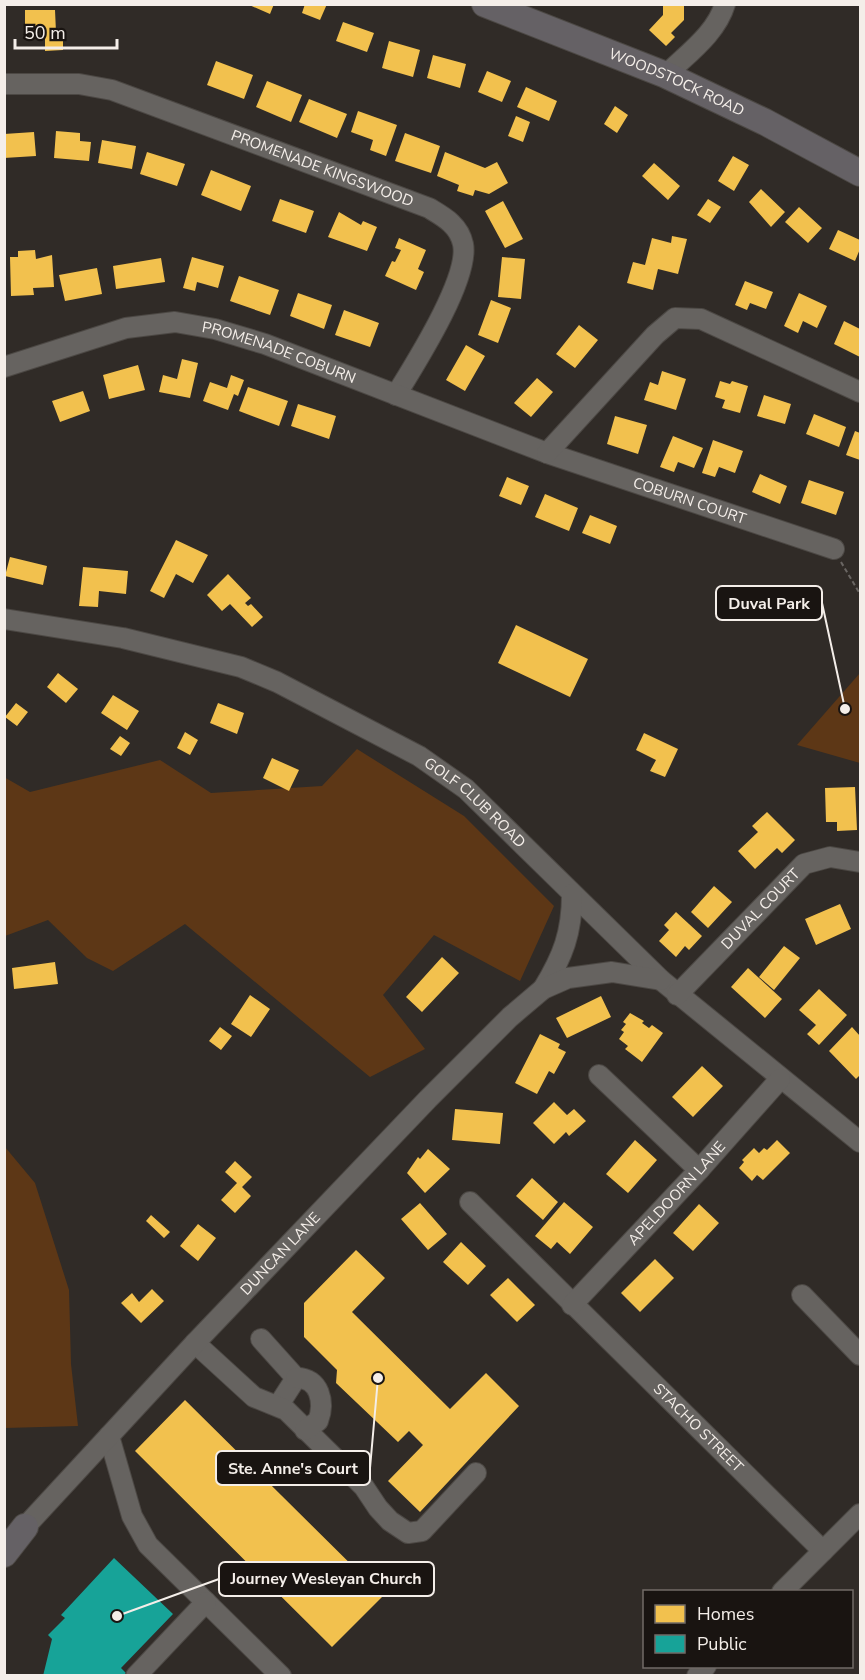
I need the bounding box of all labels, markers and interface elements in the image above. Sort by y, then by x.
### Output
scale bar [15,12,117,50]
text: 50 m [24,21,66,45]
street label: WOODSTOCK ROAD [606,44,748,121]
street label: PROMENADE KINGSWOOD [228,125,416,211]
street label: PROMENADE COBURN [200,317,359,388]
street label: COBURN COURT [630,472,749,529]
callout: Duval Park [716,586,822,620]
text: Duval Park [728,593,810,615]
street label: GOLF CLUB ROAD [420,753,530,852]
street label: DUVAL COURT [717,864,804,954]
street label: APELDOORN LANE [623,1137,730,1250]
street label: DUNCAN LANE [236,1208,325,1299]
street label: STACHO STREET [649,1379,748,1477]
callout: Ste. Anne's Court [216,1451,370,1485]
text: Ste. Anne's Court [228,1458,359,1480]
callout: Journey Wesleyan Church [219,1562,434,1596]
text: Journey Wesleyan Church [229,1568,422,1590]
legend [643,1590,853,1668]
text: Homes [697,1602,754,1626]
text: Public [697,1632,747,1656]

